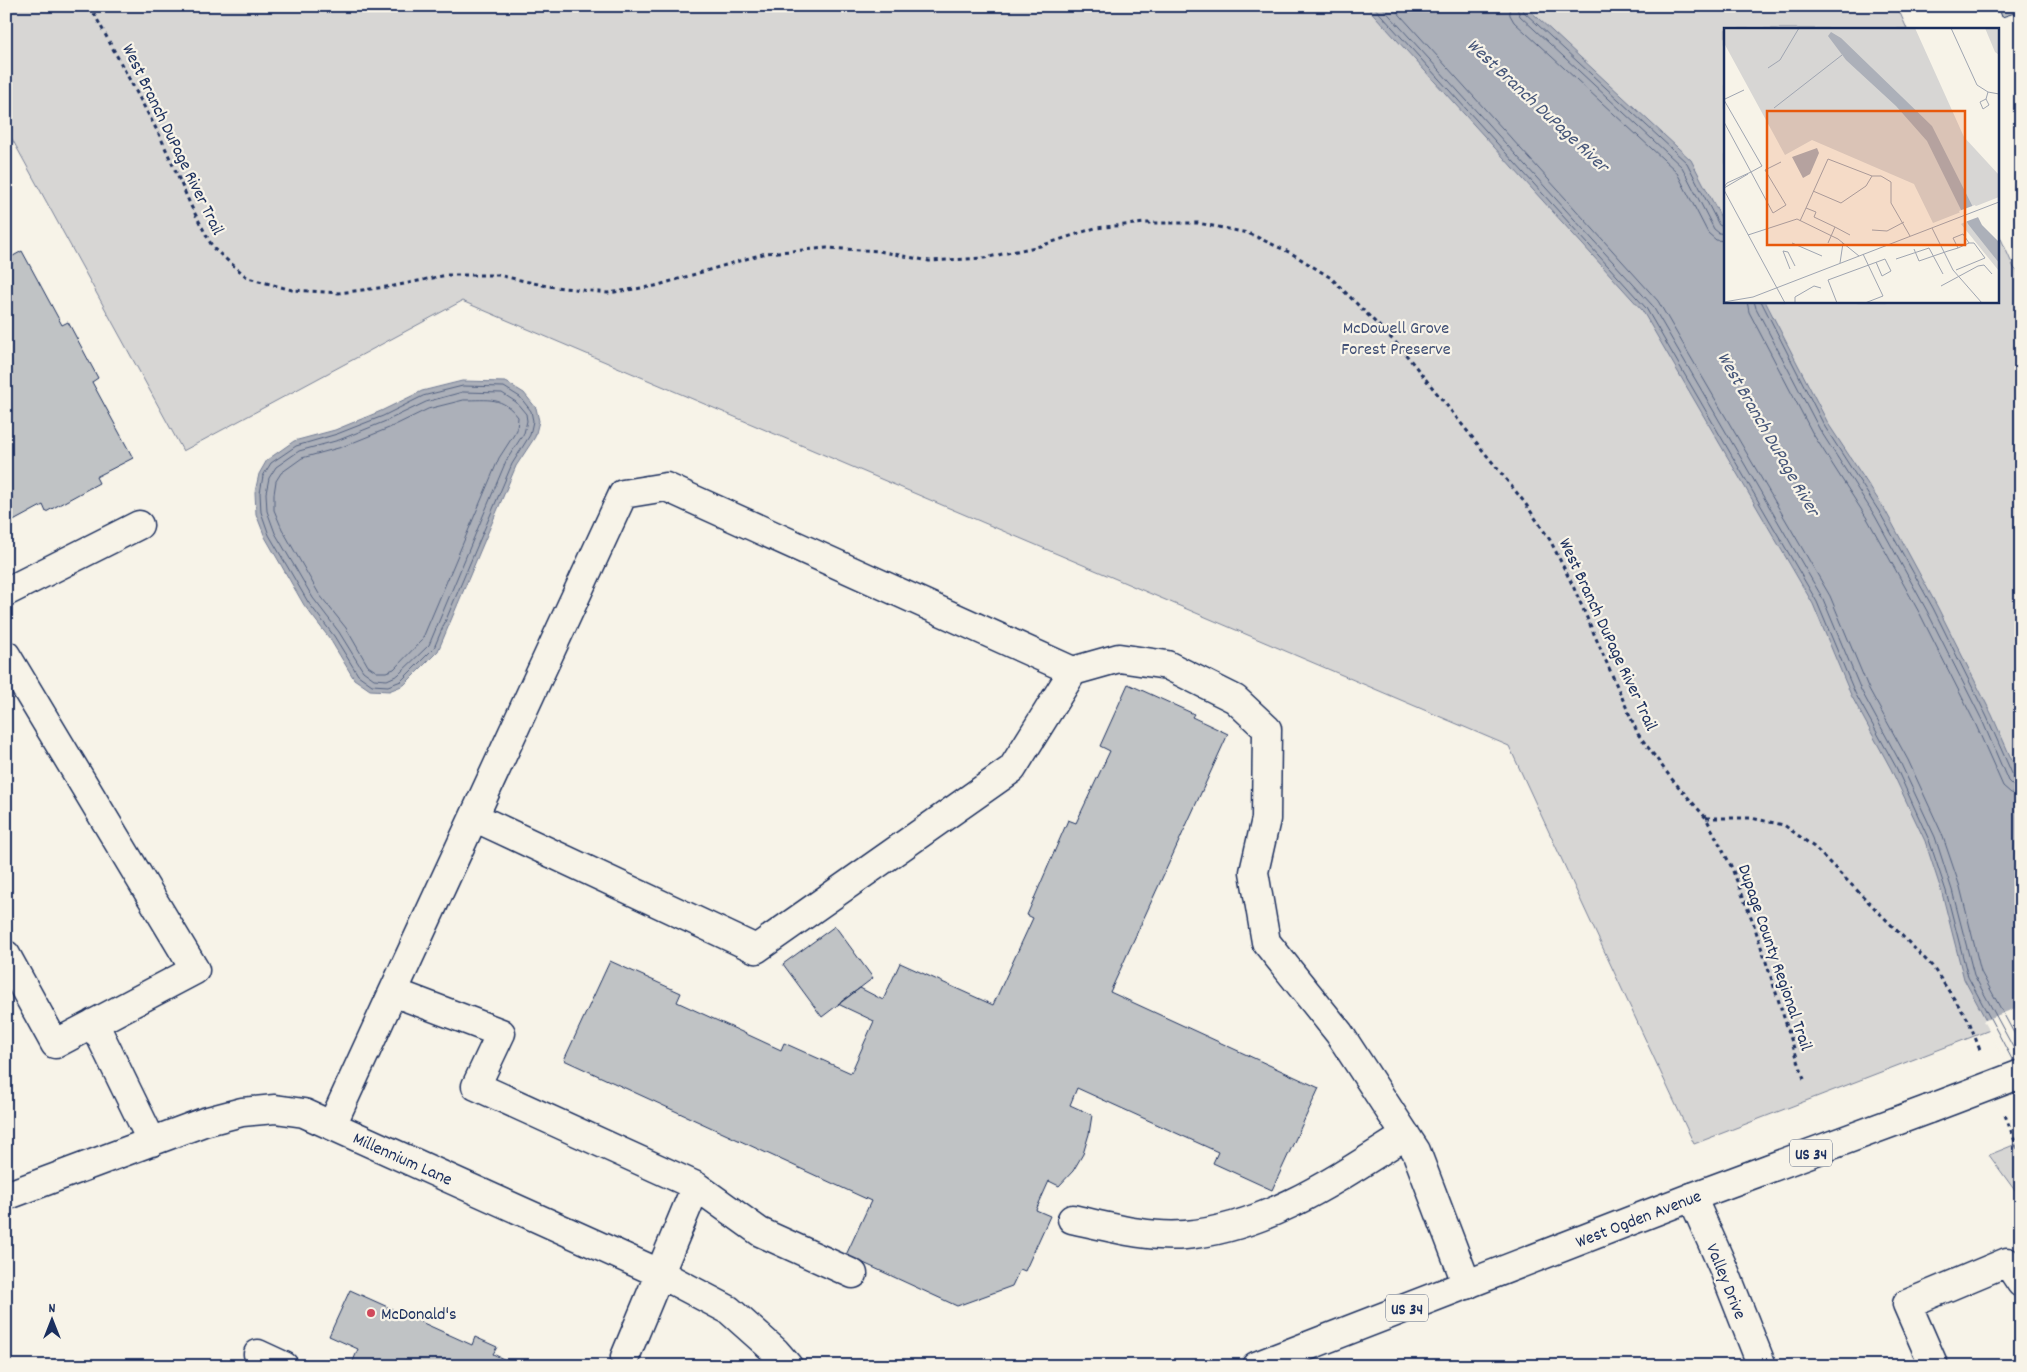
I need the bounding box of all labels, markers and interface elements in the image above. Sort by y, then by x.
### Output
inset map [1724,28,2000,302]
water label: West Branch DuPage River [1459,33,1615,181]
street label: West Branch DuPage River Trail [115,40,229,241]
park label: McDowell Grove Forest Preserve [1341,317,1451,363]
water label: West Branch DuPage River [1709,348,1826,524]
street label: West Branch DuPage River Trail [1551,535,1663,736]
street label: Dupage County Regional Trail [1730,861,1818,1055]
street label: Millennium Lane [348,1127,456,1193]
road number: US 34 [1790,1140,1832,1166]
street label: West Ogden Avenue [1572,1185,1705,1256]
street label: Valley Drive [1698,1240,1751,1324]
north arrow [28,1294,78,1344]
road number: US 34 [1386,1295,1428,1322]
text: N [49,1299,56,1319]
place label: McDonald's [381,1303,457,1328]
marker: McDonald's [365,1307,377,1319]

